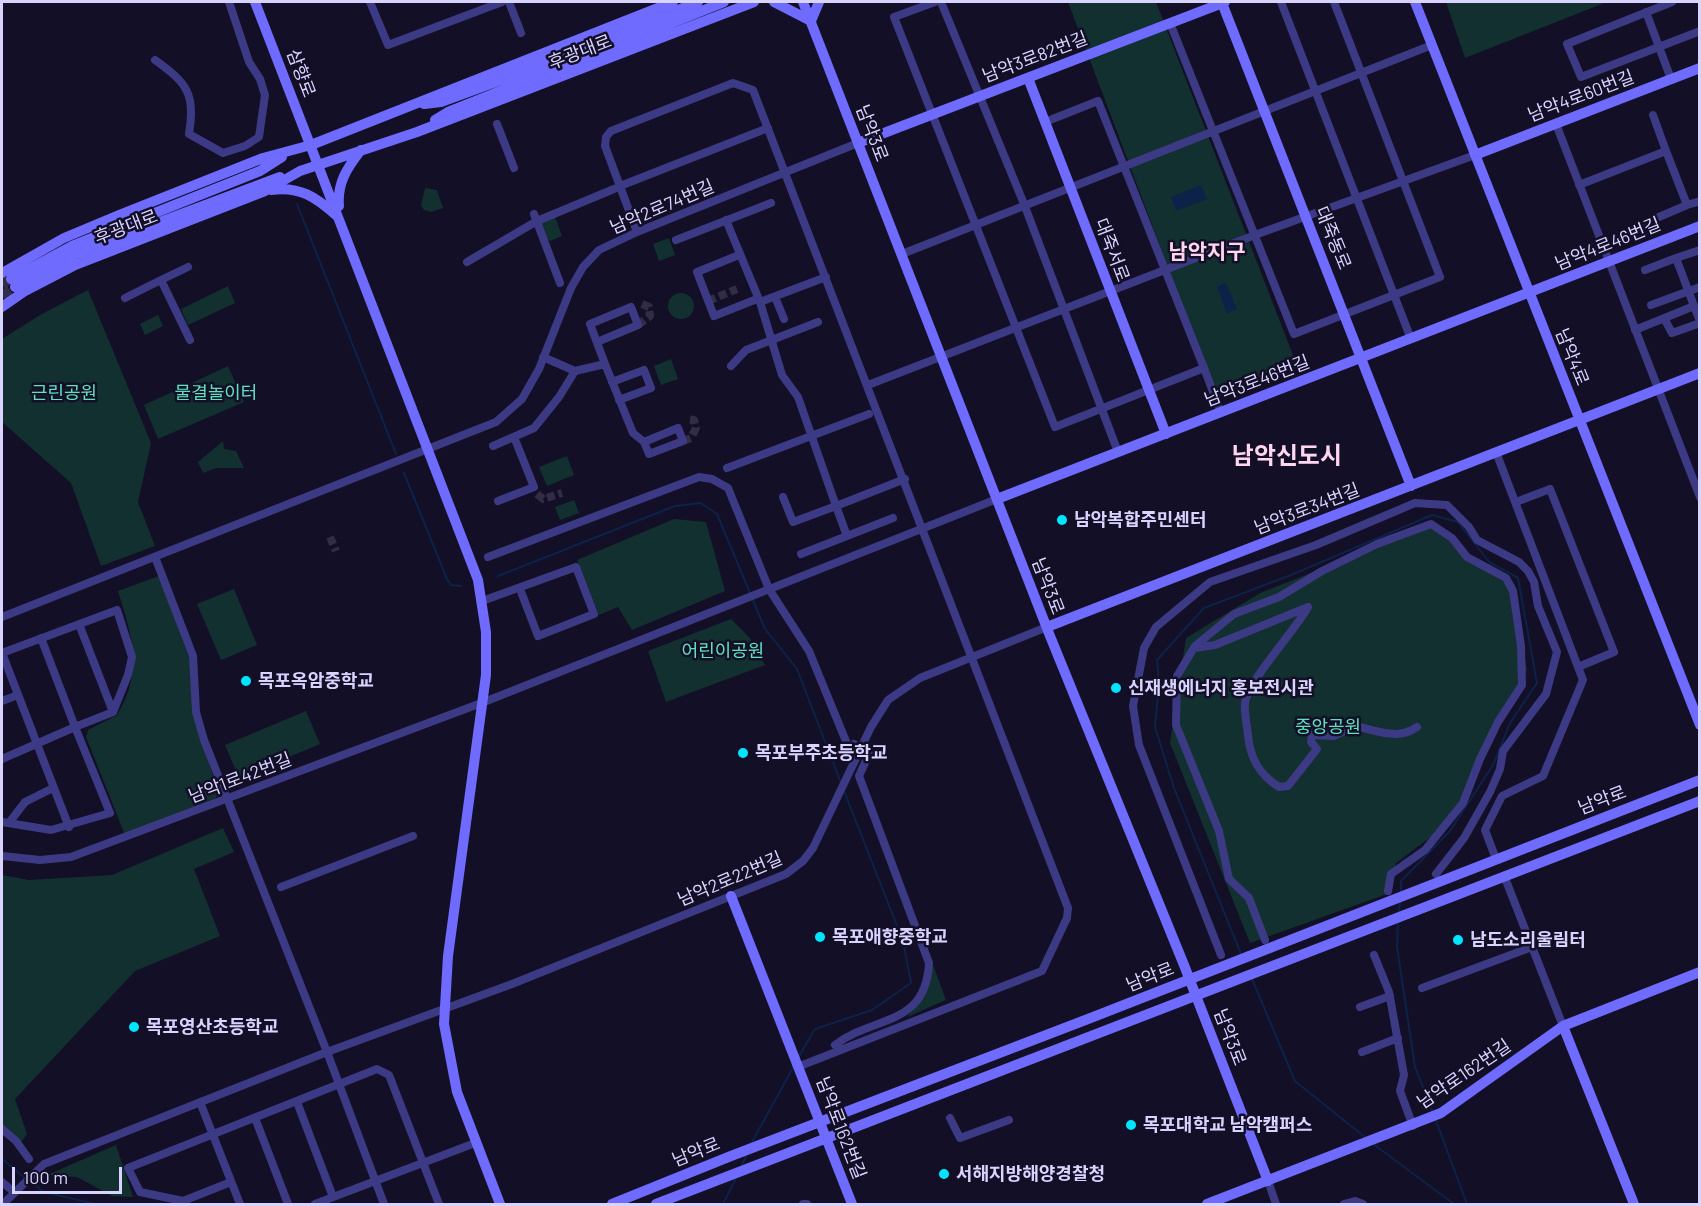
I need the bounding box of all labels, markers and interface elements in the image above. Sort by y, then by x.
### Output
street label: 남악3로82번길 [979,27,1091,87]
street label: 후광대로 [545,30,615,74]
street label: 삼향로 [282,46,320,100]
street label: 남악4로60번길 [1525,66,1637,126]
street label: 남악3로 [851,102,893,164]
street label: 남악2로74번길 [607,175,717,239]
street label: 대죽동로 [1311,203,1355,273]
street label: 후광대로 [91,205,161,249]
street label: 남악4로46번길 [1552,213,1664,275]
street label: 대죽서로 [1090,215,1134,285]
district label: 남악지구 [1168,239,1246,265]
street label: 남악4로 [1551,325,1593,389]
street label: 남악3로46번길 [1201,351,1313,411]
park label: 근린공원 [31,382,97,404]
park label: 물결놀이터 [175,382,257,404]
district label: 남악신도시 [1232,442,1342,470]
street label: 남악3로34번길 [1251,479,1363,539]
place label: 남악복합주민센터 [1074,509,1206,531]
marker: 남악복합주민센터 [1055,513,1069,527]
street label: 남악3로 [1027,555,1069,617]
park label: 어린이공원 [682,640,764,662]
place label: 목포옥암중학교 [258,670,374,692]
marker: 목포옥암중학교 [239,674,253,688]
place label: 신재생에너지 홍보전시관 [1128,677,1314,699]
marker: 신재생에너지 홍보전시관 [1109,681,1123,695]
park label: 중앙공원 [1295,716,1361,738]
place label: 목포부주초등학교 [755,742,887,764]
marker: 목포부주초등학교 [736,746,750,760]
street label: 남악1로42번길 [185,748,295,808]
street label: 남악로 [1575,781,1629,819]
street label: 남악2로22번길 [674,847,786,911]
place label: 목포애향중학교 [832,926,948,948]
place label: 남도소리울림터 [1470,929,1586,951]
marker: 목포애향중학교 [813,930,827,944]
marker: 남도소리울림터 [1451,933,1465,947]
street label: 남악로 [1123,958,1177,996]
street label: 남악3로 [1209,1006,1251,1068]
place label: 목포영산초등학교 [146,1016,278,1038]
marker: 목포영산초등학교 [127,1020,141,1034]
street label: 남악로162번길 [1413,1035,1515,1113]
street label: 남악로162번길 [812,1074,870,1182]
place label: 목포대학교 남악캠퍼스 [1143,1114,1312,1136]
marker: 목포대학교 남악캠퍼스 [1124,1118,1138,1132]
street label: 남악로 [669,1133,723,1171]
scale bar [15,1155,124,1193]
place label: 서해지방해양경찰청 [956,1163,1105,1185]
text: 100 m [23,1166,68,1188]
marker: 서해지방해양경찰청 [937,1167,951,1181]

